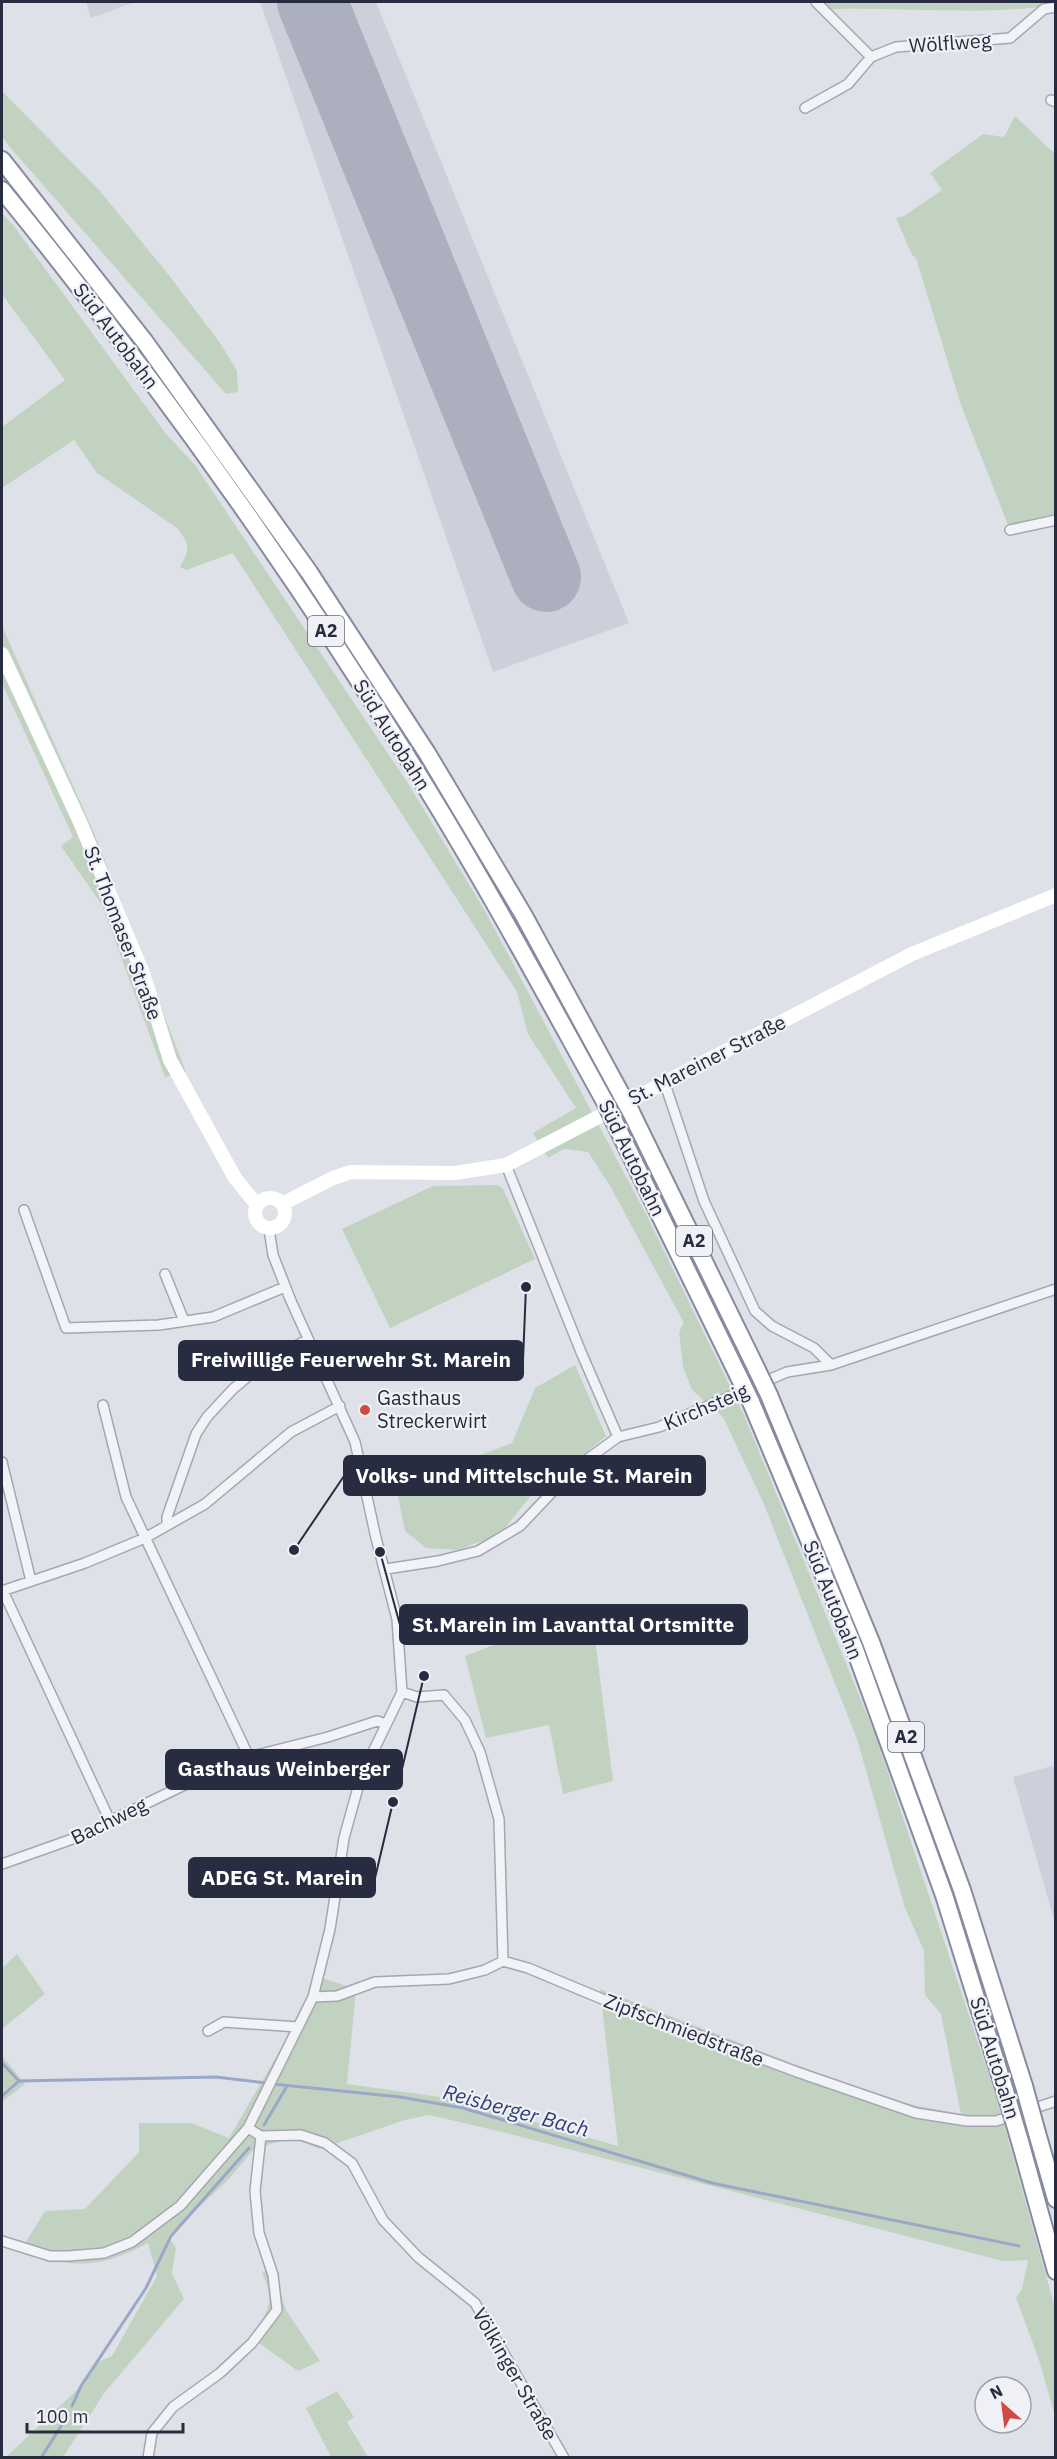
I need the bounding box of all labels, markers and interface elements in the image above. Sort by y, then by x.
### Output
street label: Wölflweg [908,26,993,59]
street label: Süd Autobahn [68,277,165,394]
road number: A2 [308,616,344,646]
street label: Süd Autobahn [347,674,437,796]
street label: St. Thomaser Straße [78,842,169,1024]
street label: St. Mareiner Straße [623,1008,790,1111]
street label: Süd Autobahn [593,1095,672,1221]
road number: A2 [676,1226,712,1256]
callout: Freiwillige Feuerwehr St. Marein [179,1341,523,1380]
text: Freiwillige Feuerwehr St. Marein [191,1345,511,1373]
street label: Kirchsteig [659,1376,753,1436]
place label: Gasthaus Streckerwirt [377,1384,487,1434]
marker: Gasthaus Streckerwirt [358,1403,372,1417]
callout: Volks- und Mittelschule St. Marein [344,1456,705,1495]
text: Volks- und Mittelschule St. Marein [355,1461,693,1489]
street label: Süd Autobahn [797,1536,870,1664]
callout: St.Marein im Lavanttal Ortsmitte [400,1605,747,1644]
text: St.Marein im Lavanttal Ortsmitte [412,1610,734,1638]
road number: A2 [888,1722,924,1752]
callout: Gasthaus Weinberger [166,1750,402,1789]
text: Gasthaus Weinberger [178,1754,391,1782]
street label: Bachweg [66,1790,152,1851]
callout: ADEG St. Marein [189,1858,375,1897]
text: ADEG St. Marein [201,1863,363,1891]
street label: Zipfschmiedstraße [600,1987,768,2072]
street label: Süd Autobahn [964,1993,1027,2122]
water label: Reisberger Bach [440,2077,592,2143]
street label: Völkinger Straße [466,2302,564,2445]
north arrow [973,2375,1033,2435]
text: N [986,2380,1006,2403]
scale bar [27,2396,183,2434]
text: 100 m [36,2405,88,2428]

